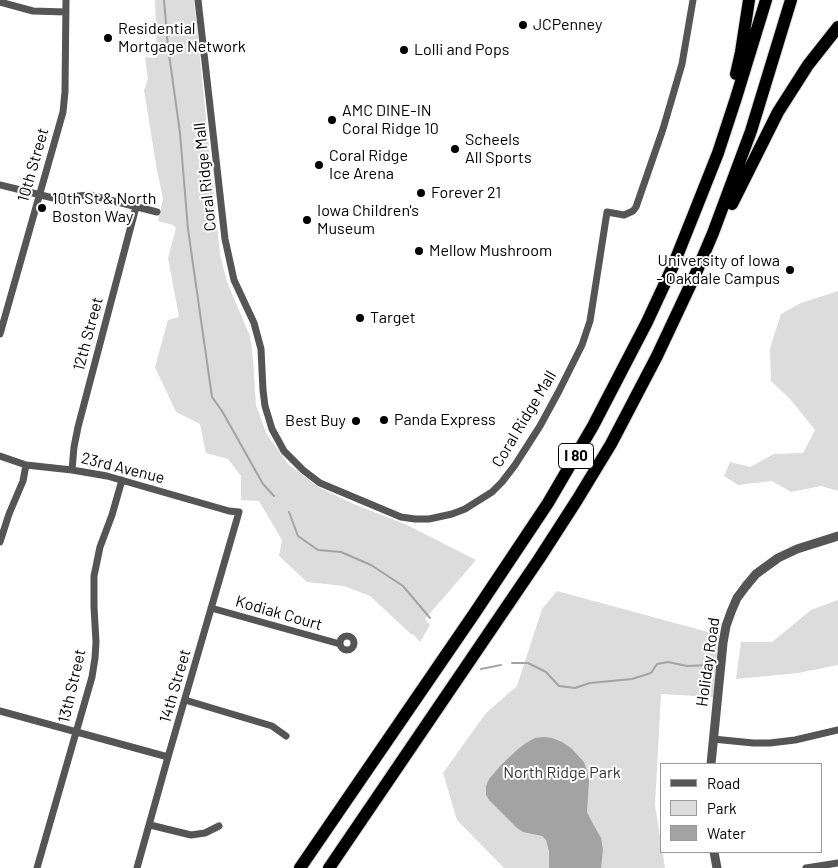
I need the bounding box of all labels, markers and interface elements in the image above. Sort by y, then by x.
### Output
place label: JCPenney [533,15,602,35]
place label: Residential Mortgage Network [118,19,246,57]
marker: JCPenney [517,19,529,31]
marker: Residential Mortgage Network [102,32,114,44]
place label: Lolli and Pops [414,40,510,60]
marker: Lolli and Pops [398,44,410,56]
place label: AMC DINE-IN Coral Ridge 10 [342,101,439,139]
marker: AMC DINE-IN Coral Ridge 10 [326,114,338,126]
street label: Coral Ridge Mall [190,122,220,232]
street label: 10th Street [13,126,53,204]
place label: Scheels All Sports [465,130,532,168]
marker: Scheels All Sports [449,143,461,155]
place label: Coral Ridge Ice Arena [329,146,408,184]
marker: Coral Ridge Ice Arena [313,159,325,171]
place label: Forever 21 [431,183,501,203]
marker: Forever 21 [415,187,427,199]
place label: 10th St & North Boston Way [52,189,156,227]
place label: Iowa Children's Museum [317,201,419,239]
marker: 10th St & North Boston Way [36,202,48,214]
marker: Iowa Children's Museum [301,214,313,226]
place label: Mellow Mushroom [429,241,552,261]
marker: Mellow Mushroom [413,245,425,257]
place label: University of Iowa - Oakdale Campus [656,251,780,289]
marker: University of Iowa - Oakdale Campus [784,264,796,276]
street label: 12th Street [69,295,107,373]
place label: Target [370,308,415,328]
marker: Target [354,312,366,324]
street label: Coral Ridge Mall [488,367,560,471]
place label: Panda Express [394,410,496,430]
place label: Best Buy [285,411,346,431]
marker: Panda Express [378,414,390,426]
marker: Best Buy [350,415,362,427]
road number: I 80 [558,444,594,468]
street label: 23rd Avenue [79,448,167,488]
street label: Kodiak Court [233,591,325,635]
street label: Holiday Road [692,616,724,708]
street label: 13th Street [54,647,90,725]
street label: 14th Street [155,647,195,725]
park label: North Ridge Park [503,763,621,783]
legend [660,763,823,853]
text: Road [707,774,740,792]
text: Park [707,799,736,817]
text: Water [707,824,746,842]

